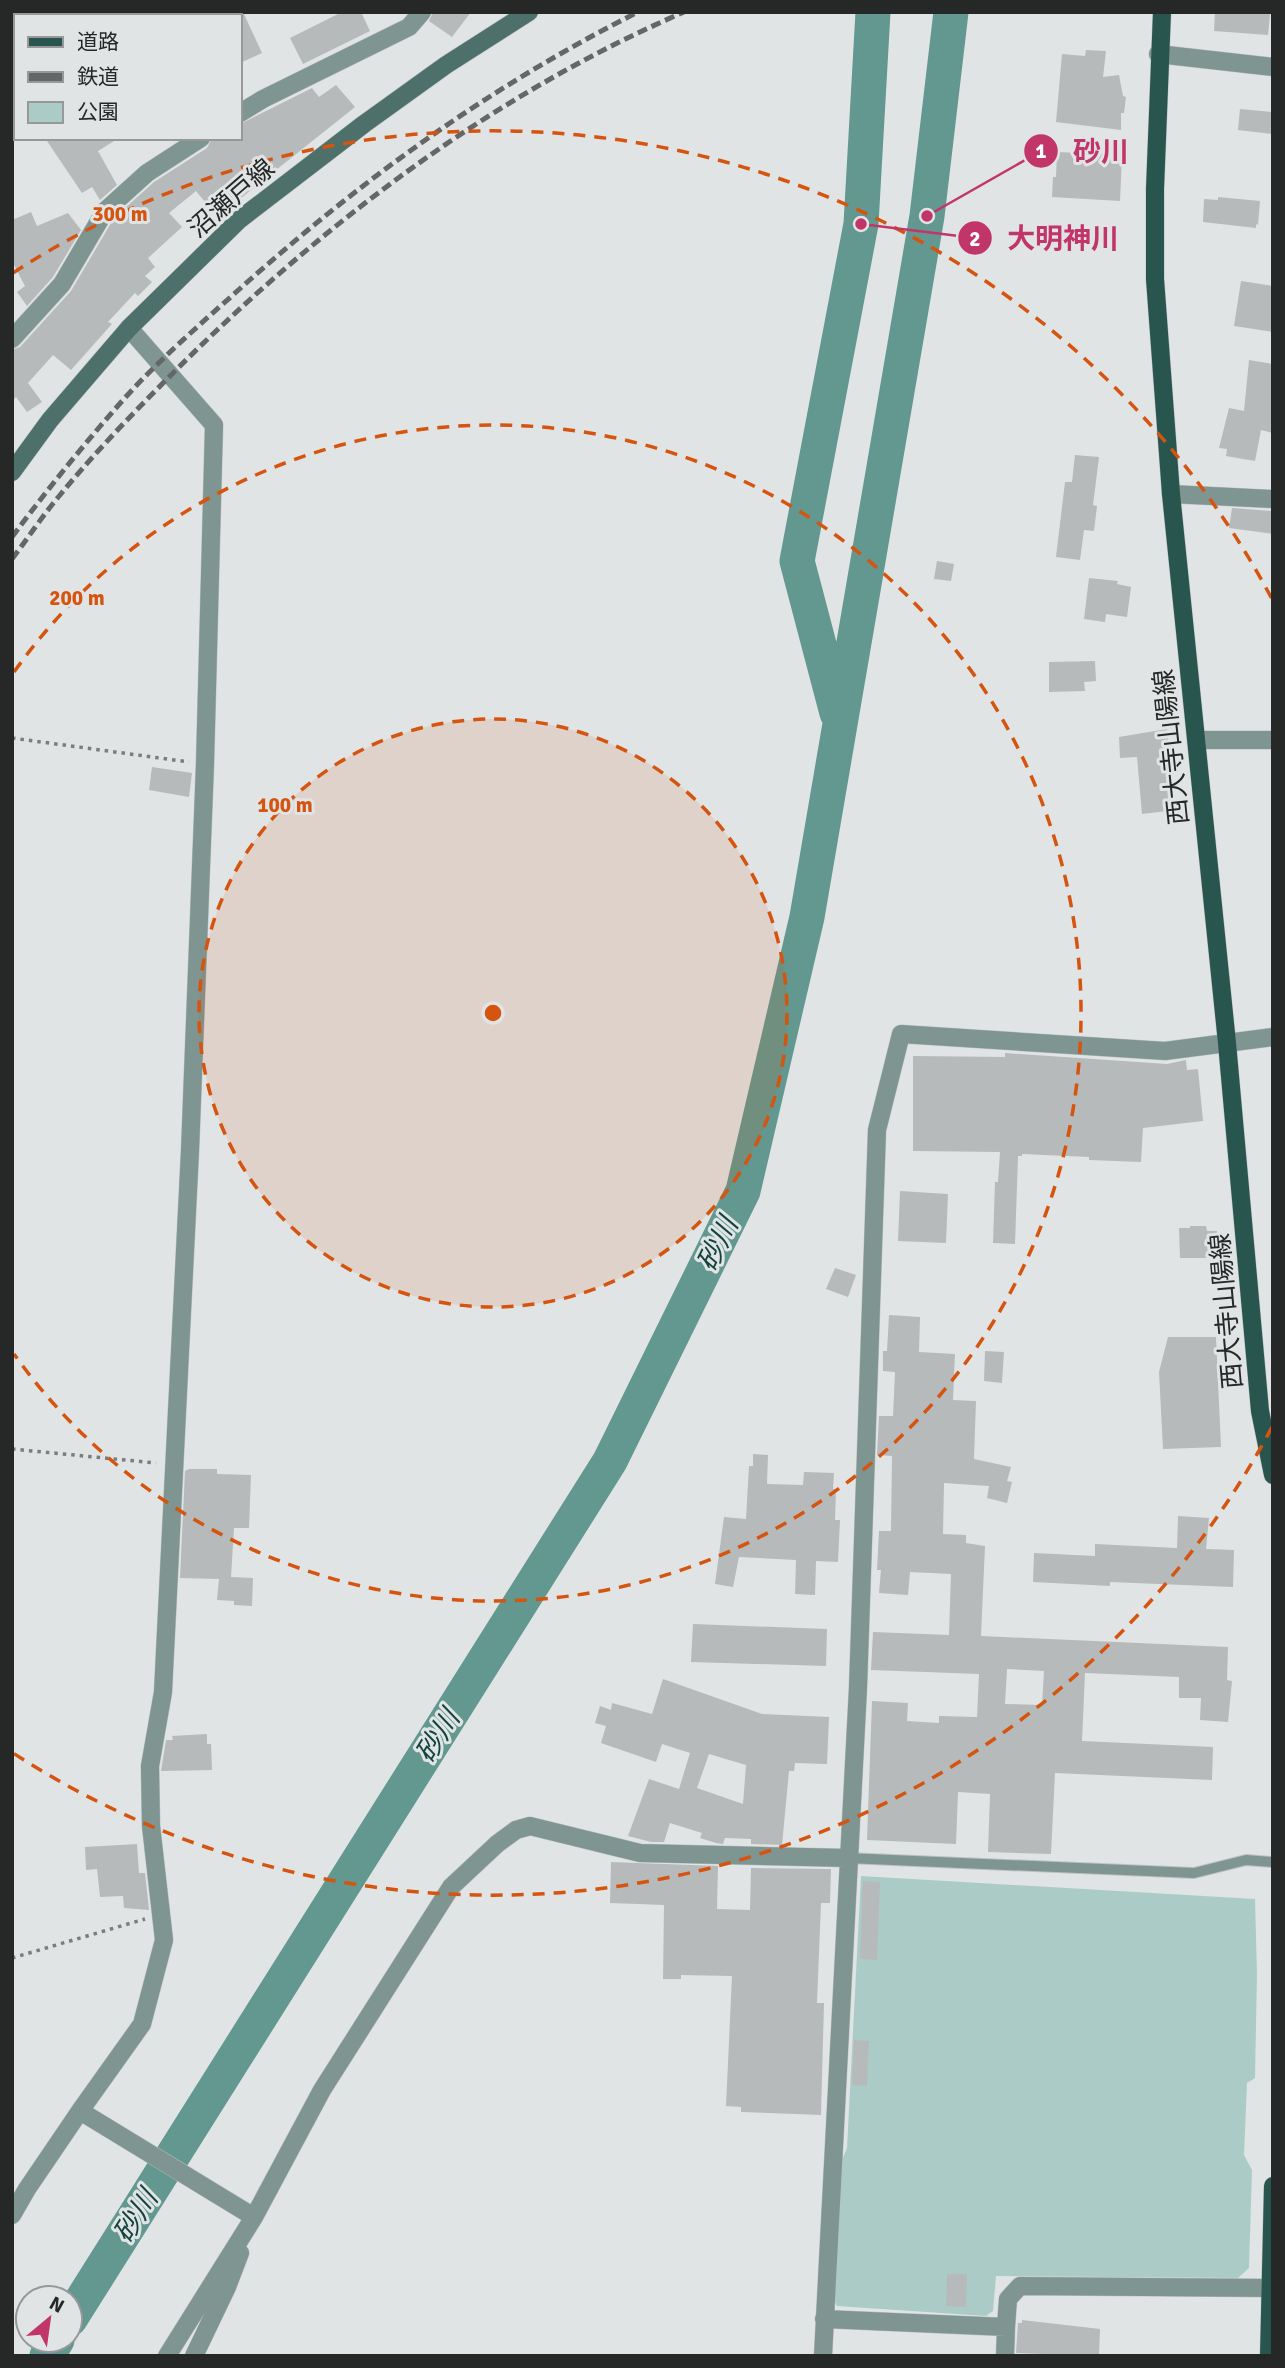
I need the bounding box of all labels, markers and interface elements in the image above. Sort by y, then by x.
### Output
legend [14,14,242,140]
text: 道路 [77,29,119,55]
text: 鉄道 [77,64,119,90]
text: 公園 [77,99,119,125]
callout: 砂川 [1024,126,1143,175]
text: 砂川 [1073,135,1129,169]
text: 1 [1035,138,1047,164]
street label: 沼瀬戸線 [182,153,281,245]
text: 300 m [92,201,148,227]
callout: 大明神川 [958,214,1133,263]
text: 大明神川 [1007,222,1119,256]
text: 2 [969,226,981,252]
text: 200 m [49,585,105,611]
street label: 西大寺山陽線 [1148,668,1196,826]
text: 100 m [257,792,313,818]
centre of rings [481,1001,505,1025]
water label: 砂川 [690,1209,747,1277]
street label: 西大寺山陽線 [1204,1232,1250,1390]
water label: 砂川 [409,1701,469,1769]
water label: 砂川 [107,2181,167,2249]
north arrow [14,2284,84,2354]
text: N [45,2291,68,2319]

